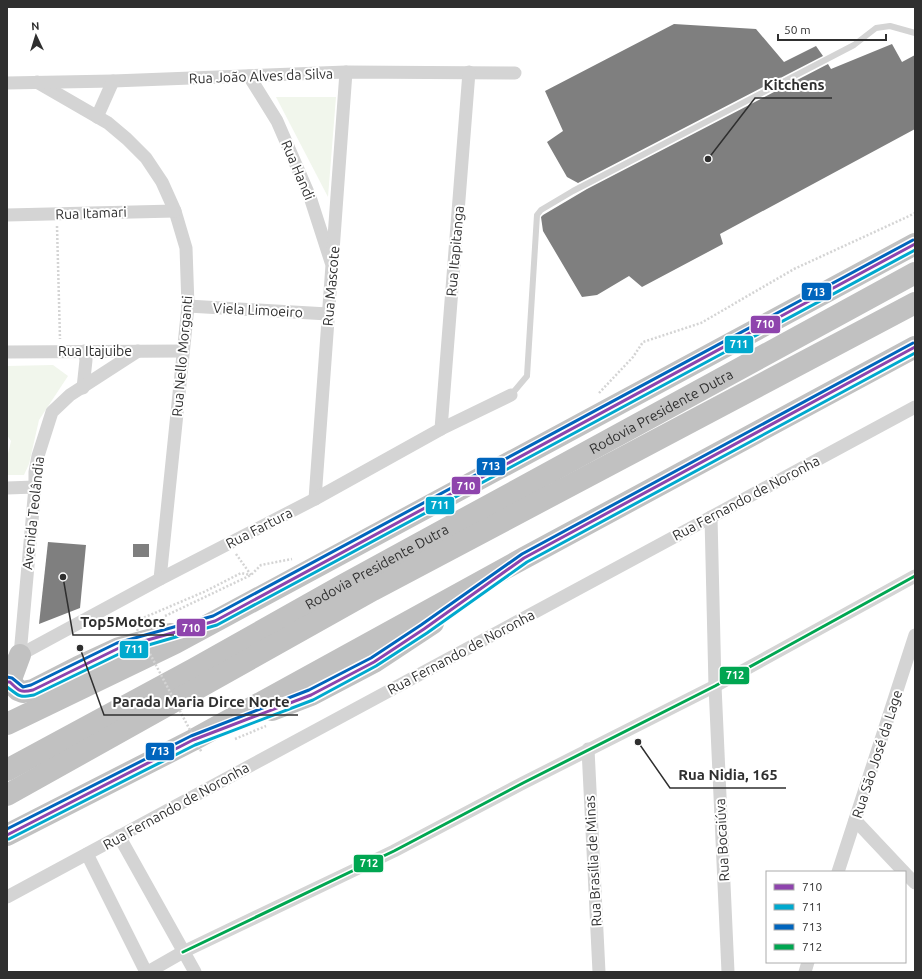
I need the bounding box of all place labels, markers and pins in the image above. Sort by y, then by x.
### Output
callout: Kitchens [755,71,832,98]
callout: Top5Motors [73,608,174,635]
callout: Parada Maria Dirce Norte [104,688,298,715]
callout: Rua Nidia, 165 [670,761,786,788]

